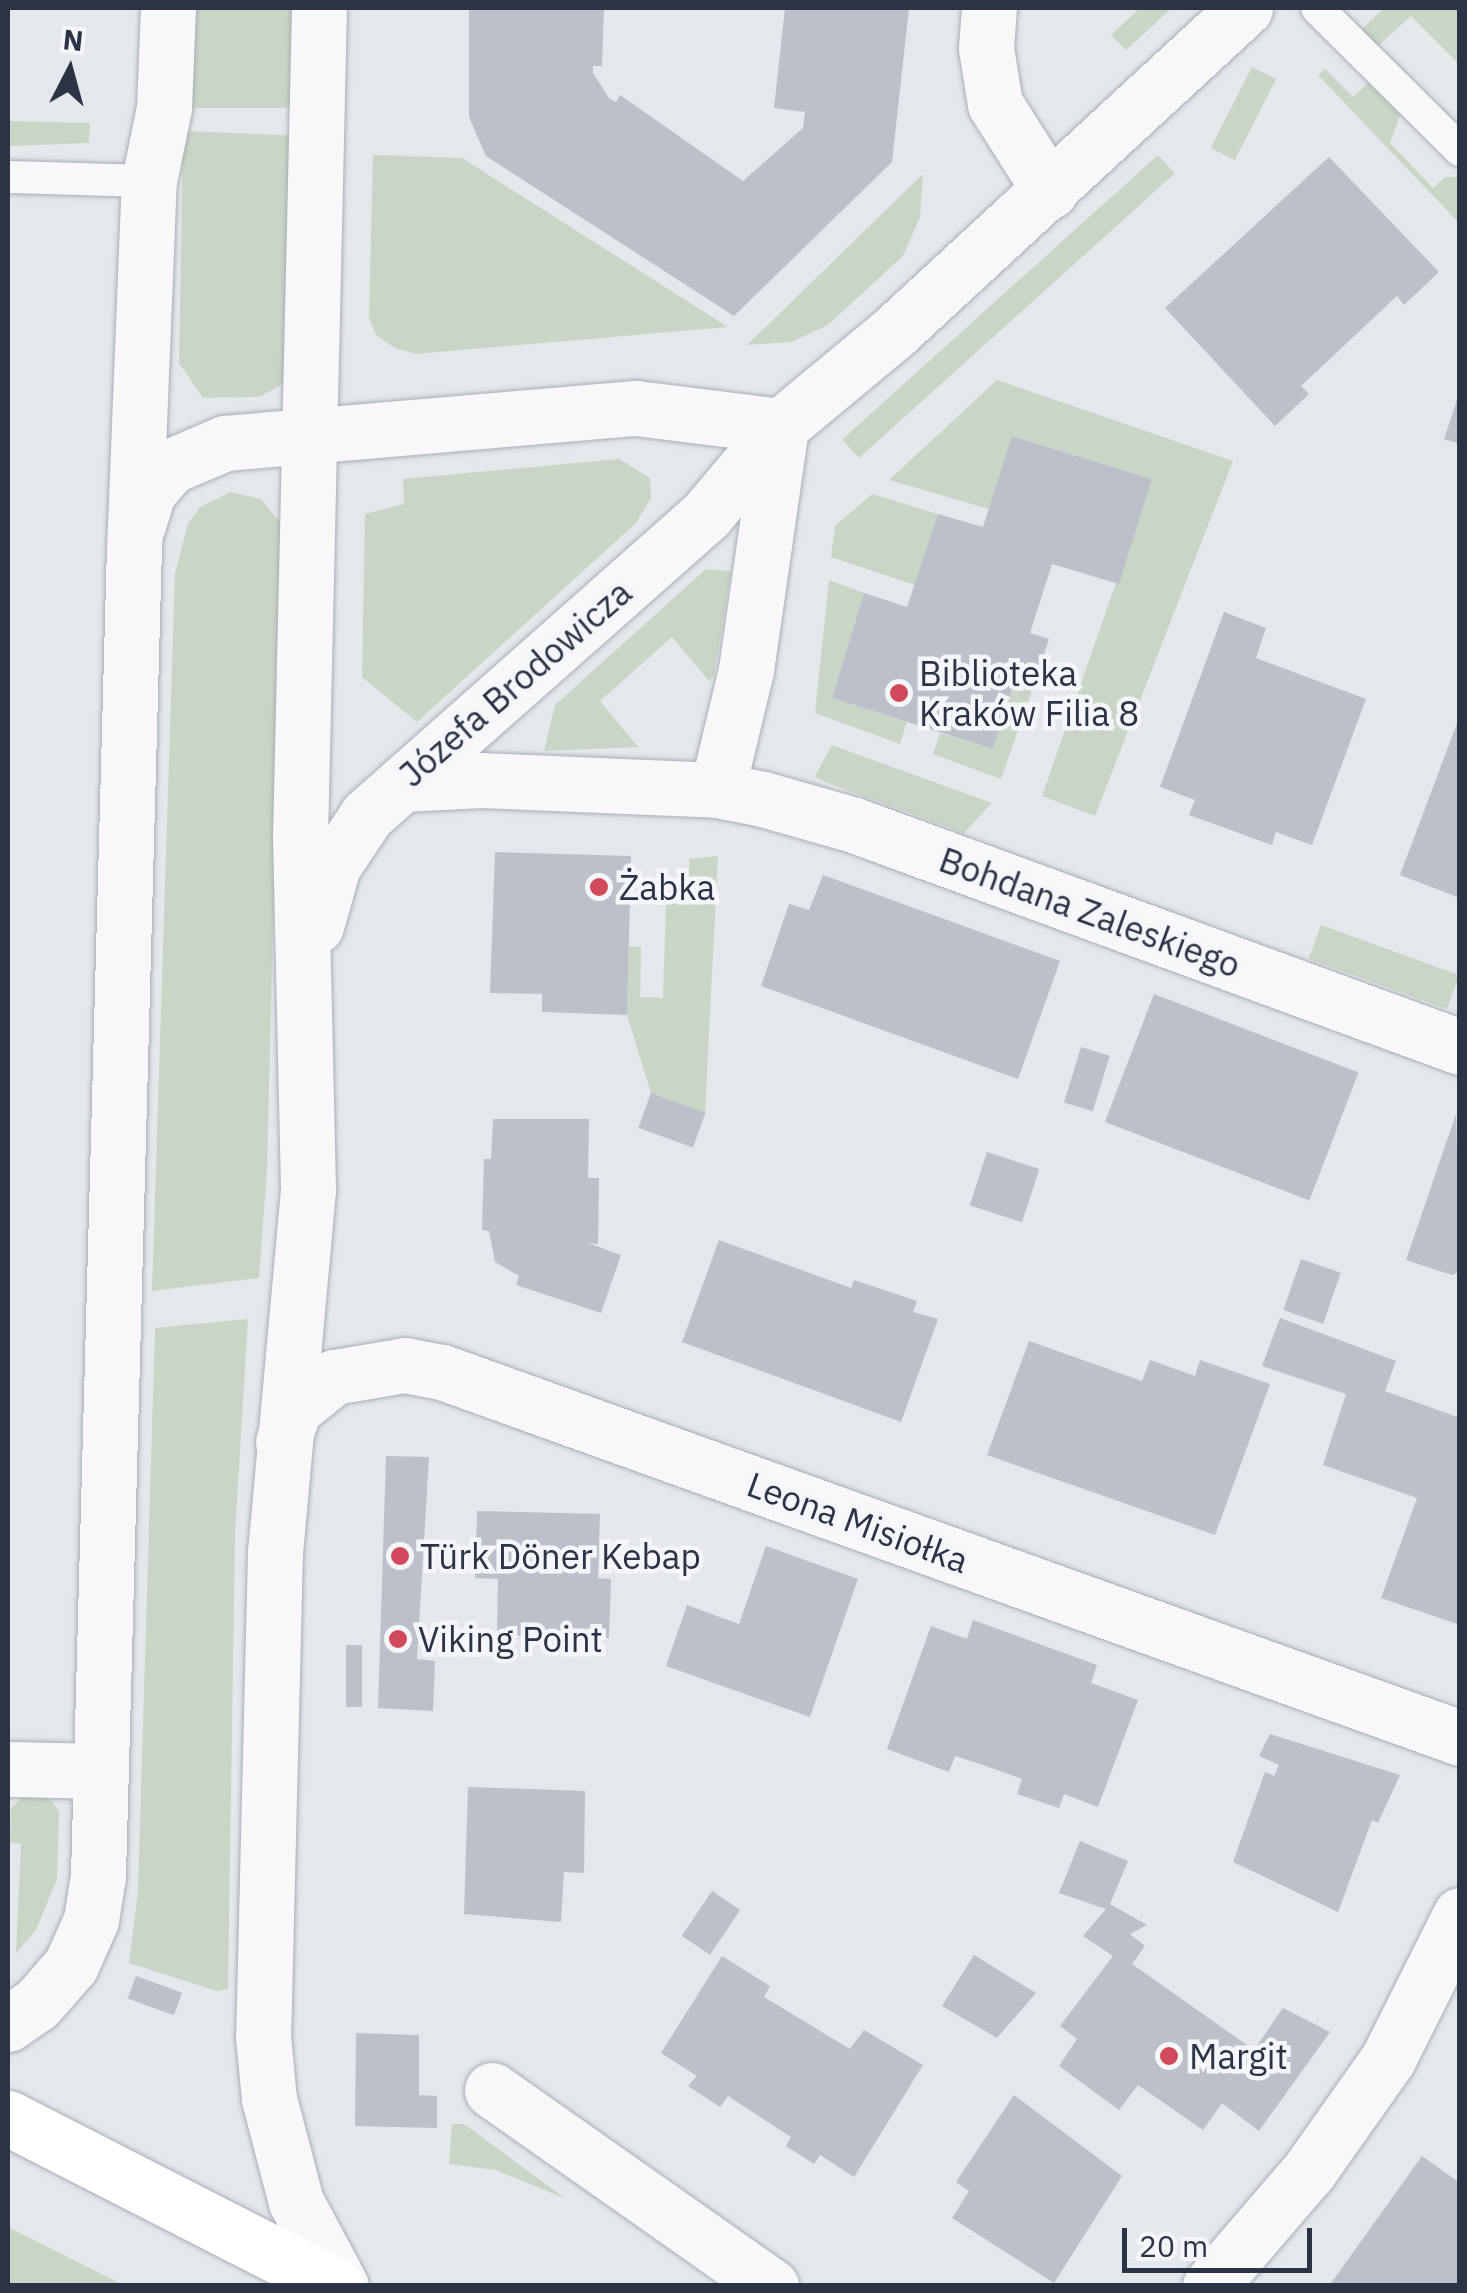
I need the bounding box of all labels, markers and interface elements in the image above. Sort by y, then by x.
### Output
north arrow [20,20,120,120]
text: N [61,20,85,59]
street label: Józefa Brodowicza [390,571,640,795]
place label: Biblioteka Kraków Filia 8 [919,652,1139,734]
marker: Biblioteka Kraków Filia 8 [888,682,910,704]
street label: Bohdana Zaleskiego [934,838,1246,986]
place label: Żabka [619,866,715,908]
marker: Żabka [588,876,610,898]
street label: Leona Misiołka [742,1463,974,1581]
place label: Türk Döner Kebap [420,1535,701,1577]
marker: Türk Döner Kebap [389,1545,411,1567]
place label: Viking Point [418,1618,603,1660]
marker: Viking Point [387,1628,409,1650]
place label: Margit [1189,2035,1288,2077]
marker: Margit [1158,2045,1180,2067]
scale bar [1127,2208,1317,2270]
text: 20 m [1139,2226,1208,2265]

